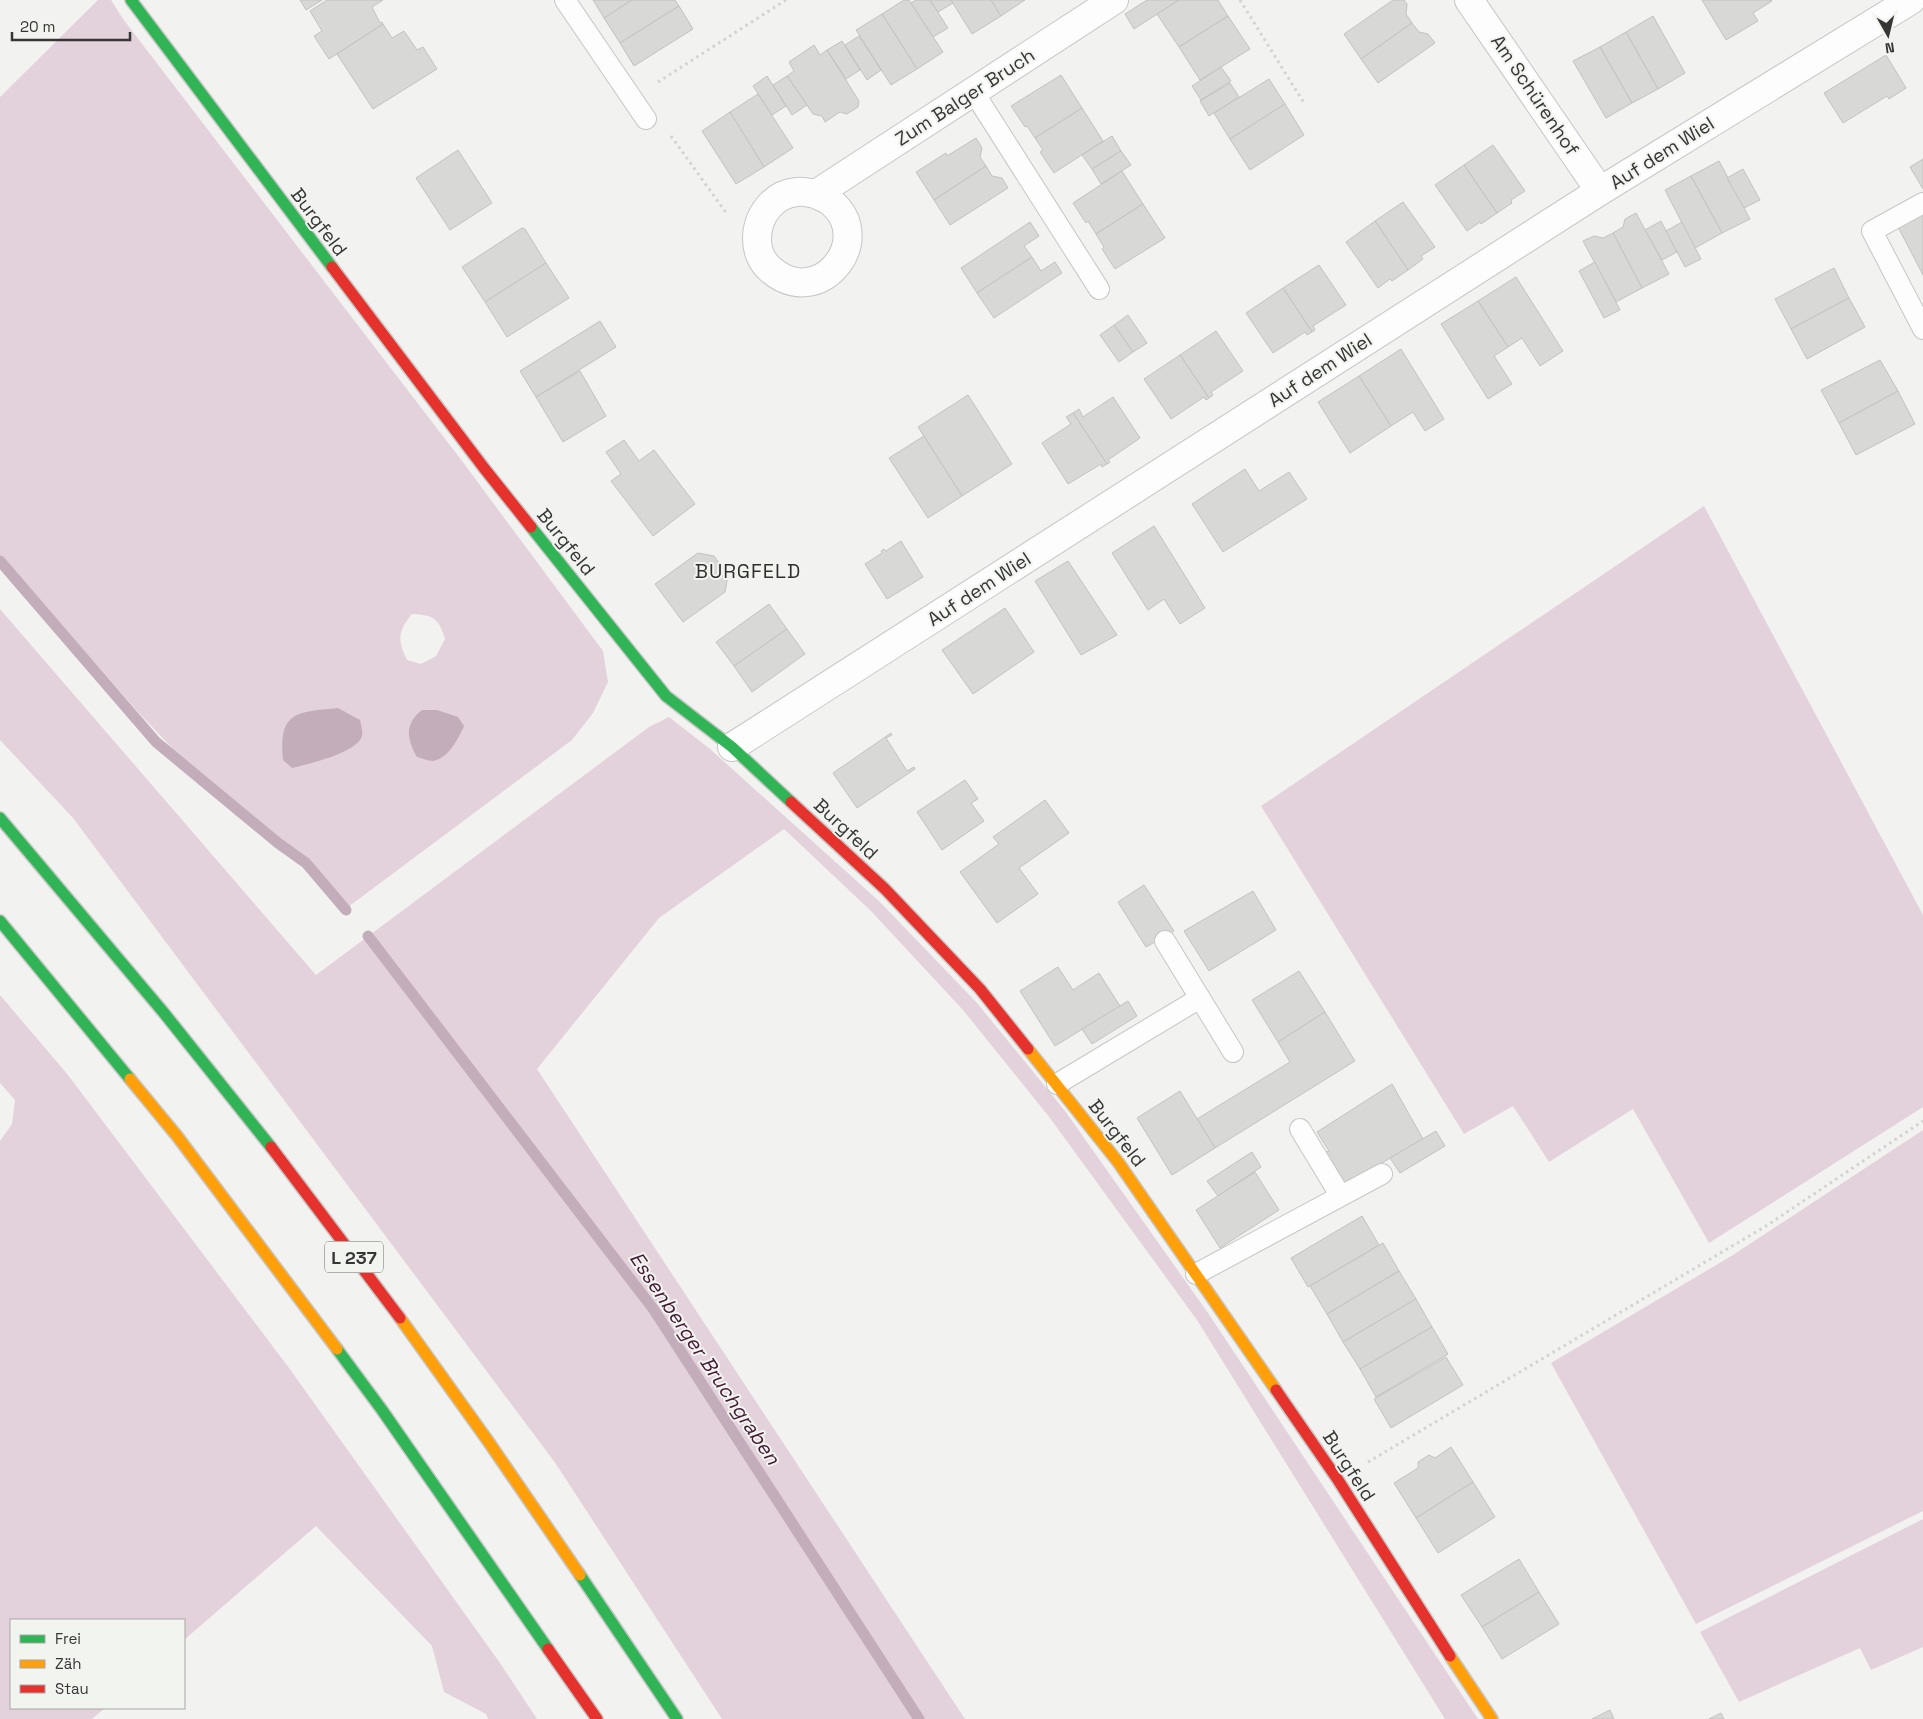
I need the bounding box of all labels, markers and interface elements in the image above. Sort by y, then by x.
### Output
scale bar [12,10,130,42]
north arrow [1863,10,1913,60]
text: 20 m [20,17,55,36]
street label: Am Schürenhof [1485,30,1585,160]
text: N [1884,38,1896,57]
street label: Zum Balger Bruch [890,42,1040,152]
street label: Auf dem Wiel [1605,111,1719,195]
street label: Burgfeld [285,183,353,261]
street label: Auf dem Wiel [1263,327,1377,413]
street label: Burgfeld [531,503,601,581]
street label: Auf dem Wiel [922,546,1036,632]
district label: BURGFELD [695,558,801,584]
street label: Burgfeld [808,793,884,865]
street label: Burgfeld [1083,1094,1151,1172]
road number: L 237 [325,1242,383,1272]
water label: Essenberger Bruchgraben [624,1246,786,1470]
street label: Burgfeld [1317,1426,1381,1506]
legend [10,1619,185,1709]
text: Frei [55,1629,81,1648]
text: Zäh [55,1654,81,1673]
text: Stau [55,1679,89,1698]

